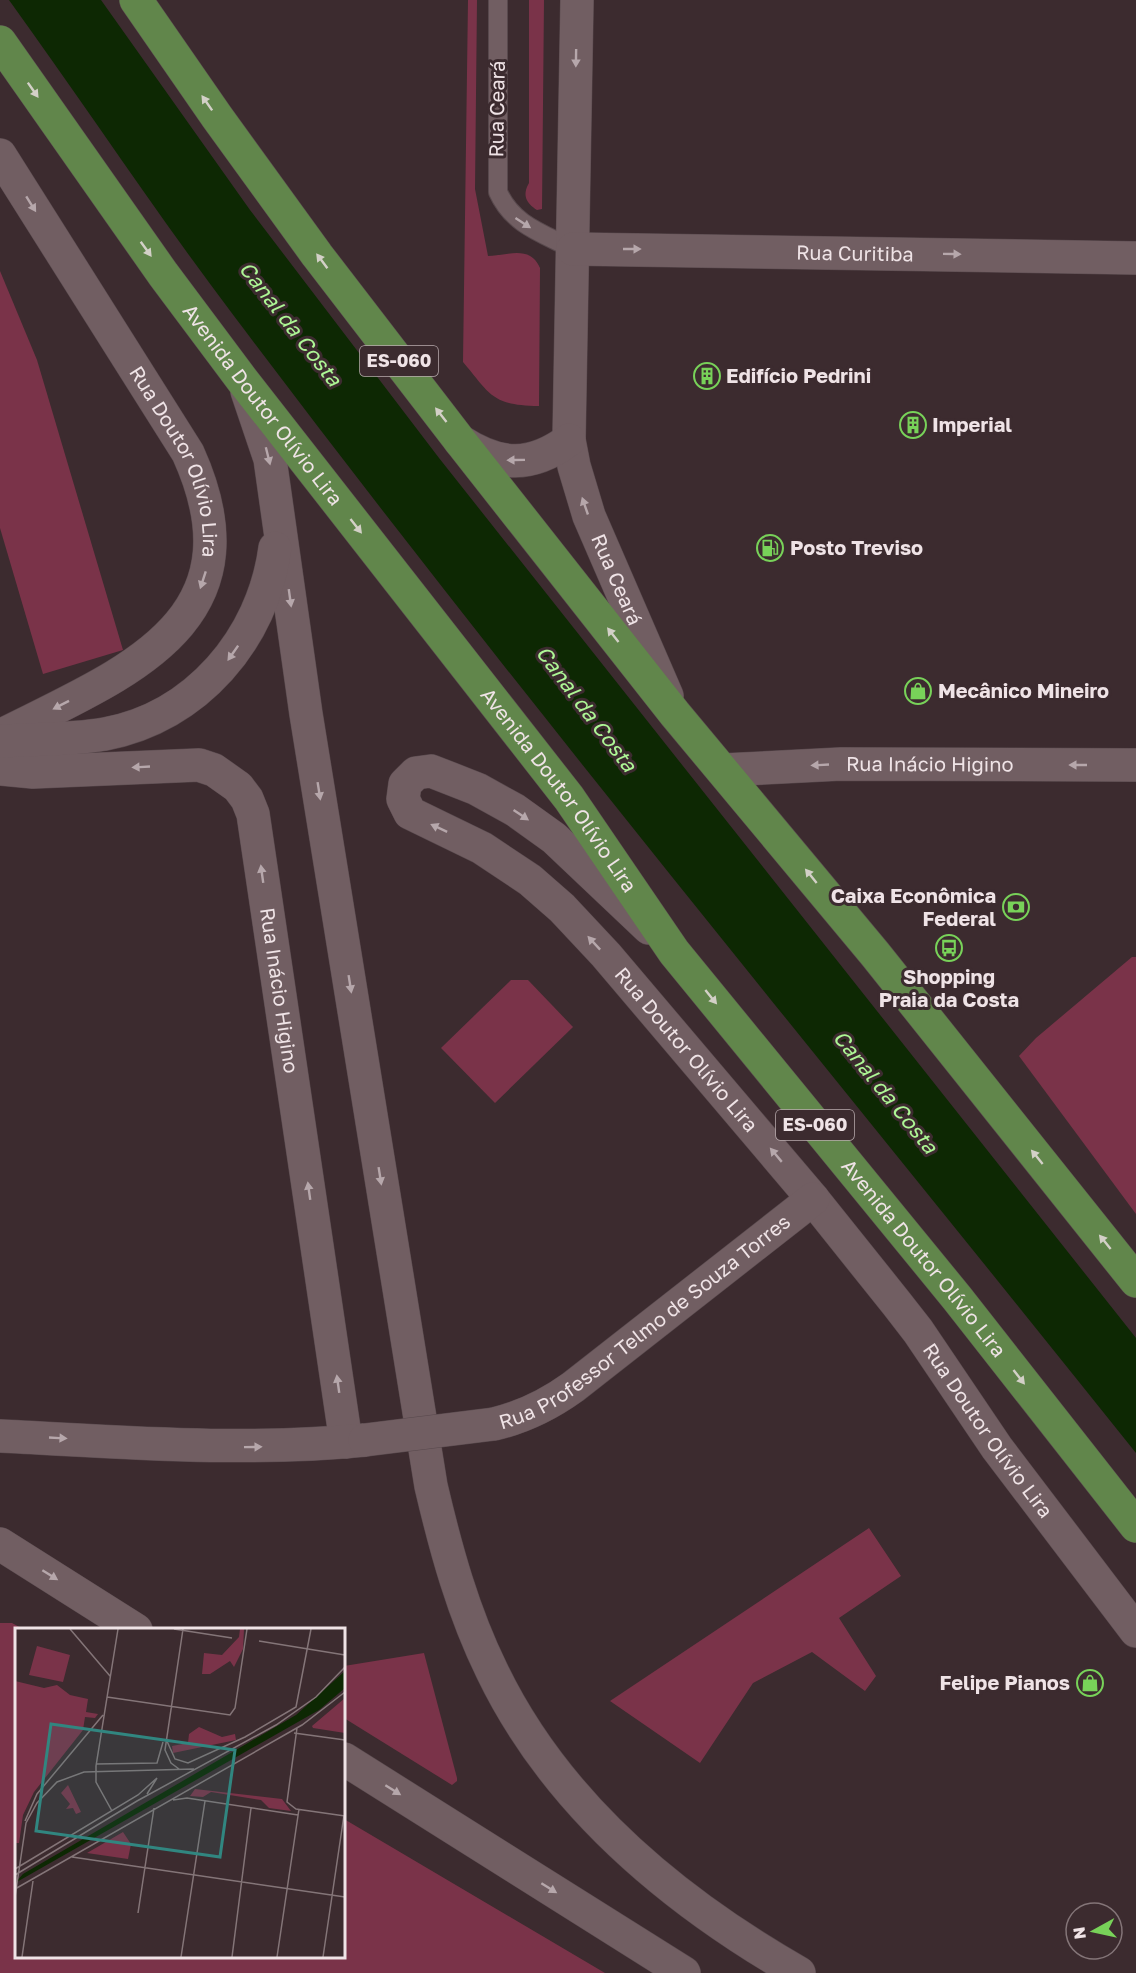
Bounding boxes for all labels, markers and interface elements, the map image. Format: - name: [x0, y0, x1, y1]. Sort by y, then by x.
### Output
- one-way arrow: [571, 49, 581, 68]
- street label: Rua Ceará: [483, 60, 509, 158]
- one-way arrow: [27, 81, 39, 97]
- one-way arrow: [201, 96, 213, 112]
- one-way arrow: [26, 196, 37, 212]
- one-way arrow: [515, 217, 531, 228]
- street label: Rua Curitiba: [796, 240, 914, 265]
- one-way arrow: [139, 242, 151, 257]
- one-way arrow: [622, 244, 641, 254]
- one-way arrow: [943, 250, 962, 259]
- one-way arrow: [316, 253, 328, 269]
- water label: Canal da Costa: [234, 256, 348, 392]
- street label: Avenida Doutor Olívio Lira: [178, 299, 349, 510]
- road number: ES-060: [360, 346, 438, 376]
- street label: Rua Doutor Olívio Lira: [125, 361, 223, 559]
- building icon: Edifício Pedrini: [692, 361, 722, 391]
- place label: Edifício Pedrini: [726, 363, 871, 387]
- one-way arrow: [435, 408, 447, 424]
- building icon: Imperial: [898, 410, 928, 440]
- place label: Imperial: [932, 412, 1012, 436]
- one-way arrow: [264, 447, 274, 465]
- one-way arrow: [507, 455, 526, 465]
- one-way arrow: [580, 497, 590, 515]
- one-way arrow: [350, 518, 362, 534]
- street label: Rua Ceará: [587, 530, 648, 628]
- fuel station icon: Posto Treviso: [755, 533, 785, 563]
- place label: Posto Treviso: [790, 535, 923, 559]
- one-way arrow: [198, 571, 207, 589]
- one-way arrow: [285, 589, 295, 608]
- one-way arrow: [607, 627, 620, 643]
- water label: Canal da Costa: [531, 640, 643, 778]
- one-way arrow: [227, 644, 239, 660]
- shop icon: Mecânico Mineiro: [903, 676, 933, 706]
- place label: Mecânico Mineiro: [938, 678, 1109, 702]
- street label: Avenida Doutor Olívio Lira: [476, 683, 643, 896]
- one-way arrow: [53, 700, 70, 709]
- street label: Rua Inácio Higino: [846, 751, 1014, 776]
- one-way arrow: [810, 760, 829, 769]
- one-way arrow: [1068, 760, 1087, 770]
- one-way arrow: [131, 762, 150, 771]
- one-way arrow: [314, 782, 323, 801]
- one-way arrow: [513, 809, 529, 821]
- one-way arrow: [430, 823, 447, 832]
- one-way arrow: [258, 864, 267, 883]
- one-way arrow: [805, 869, 818, 884]
- place label: Caixa Econômica Federal: [831, 883, 996, 930]
- bank icon: Caixa Econômica Federal: [1001, 892, 1031, 922]
- street label: Rua Inácio Higino: [256, 906, 304, 1075]
- bus stop icon: Shopping Praia da Costa: [934, 933, 964, 963]
- one-way arrow: [587, 935, 601, 950]
- street label: Rua Doutor Olívio Lira: [611, 962, 764, 1136]
- place label: Shopping Praia da Costa: [879, 964, 1019, 1011]
- one-way arrow: [345, 974, 354, 993]
- one-way arrow: [705, 989, 718, 1005]
- water label: Canal da Costa: [828, 1024, 944, 1159]
- road number: ES-060: [776, 1110, 854, 1140]
- one-way arrow: [769, 1147, 782, 1163]
- one-way arrow: [1032, 1150, 1044, 1165]
- street label: Avenida Doutor Olívio Lira: [837, 1154, 1012, 1361]
- one-way arrow: [376, 1167, 385, 1186]
- one-way arrow: [305, 1182, 314, 1201]
- street label: Rua Professor Telmo de Souza Torres: [496, 1209, 794, 1433]
- one-way arrow: [1098, 1234, 1111, 1250]
- street label: Rua Doutor Olívio Lira: [919, 1338, 1059, 1522]
- one-way arrow: [1012, 1370, 1024, 1385]
- one-way arrow: [333, 1375, 342, 1394]
- one-way arrow: [49, 1434, 68, 1443]
- one-way arrow: [244, 1442, 263, 1452]
- one-way arrow: [42, 1570, 58, 1581]
- inset map: [15, 1628, 345, 1958]
- shop icon: Felipe Pianos: [1075, 1668, 1105, 1698]
- place label: Felipe Pianos: [939, 1670, 1070, 1694]
- one-way arrow: [385, 1784, 401, 1795]
- one-way arrow: [541, 1882, 557, 1893]
- north arrow: [1064, 1901, 1124, 1961]
- text: N: [1068, 1926, 1090, 1941]

